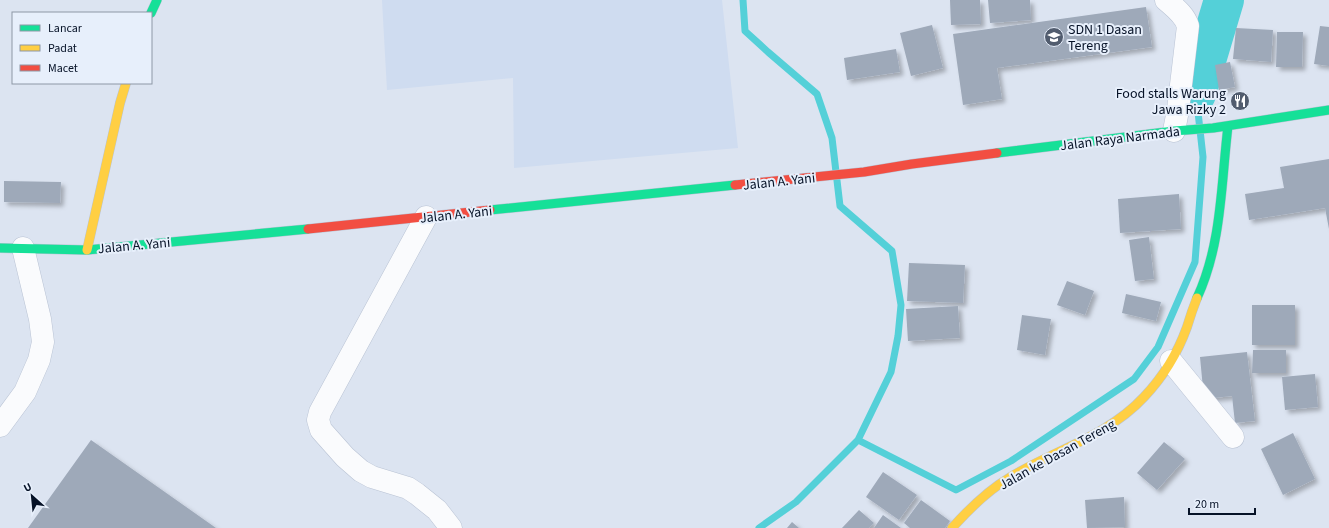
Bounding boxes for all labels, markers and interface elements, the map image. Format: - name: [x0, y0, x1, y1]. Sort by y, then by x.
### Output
- legend: [12, 12, 152, 84]
- text: Lancar: [48, 20, 83, 37]
- place label: SDN 1 Dasan Tereng: [1068, 20, 1142, 56]
- school or university icon: SDN 1 Dasan Tereng: [1043, 26, 1065, 48]
- text: Padat: [48, 40, 77, 57]
- text: Macet: [48, 60, 78, 77]
- place label: Food stalls Warung Jawa Rizky 2: [1116, 84, 1226, 120]
- restaurant icon: Food stalls Warung Jawa Rizky 2: [1229, 90, 1251, 112]
- street label: Jalan Raya Narmada: [1059, 122, 1181, 156]
- street label: Jalan A. Yani: [742, 168, 816, 196]
- street label: Jalan A. Yani: [419, 201, 493, 229]
- street label: Jalan A. Yani: [97, 233, 171, 259]
- street label: Jalan ke Dasan Tereng: [996, 415, 1119, 495]
- north arrow: [12, 476, 52, 516]
- text: U: [21, 479, 34, 496]
- scale bar: [1189, 490, 1255, 516]
- text: 20 m: [1195, 496, 1219, 513]

